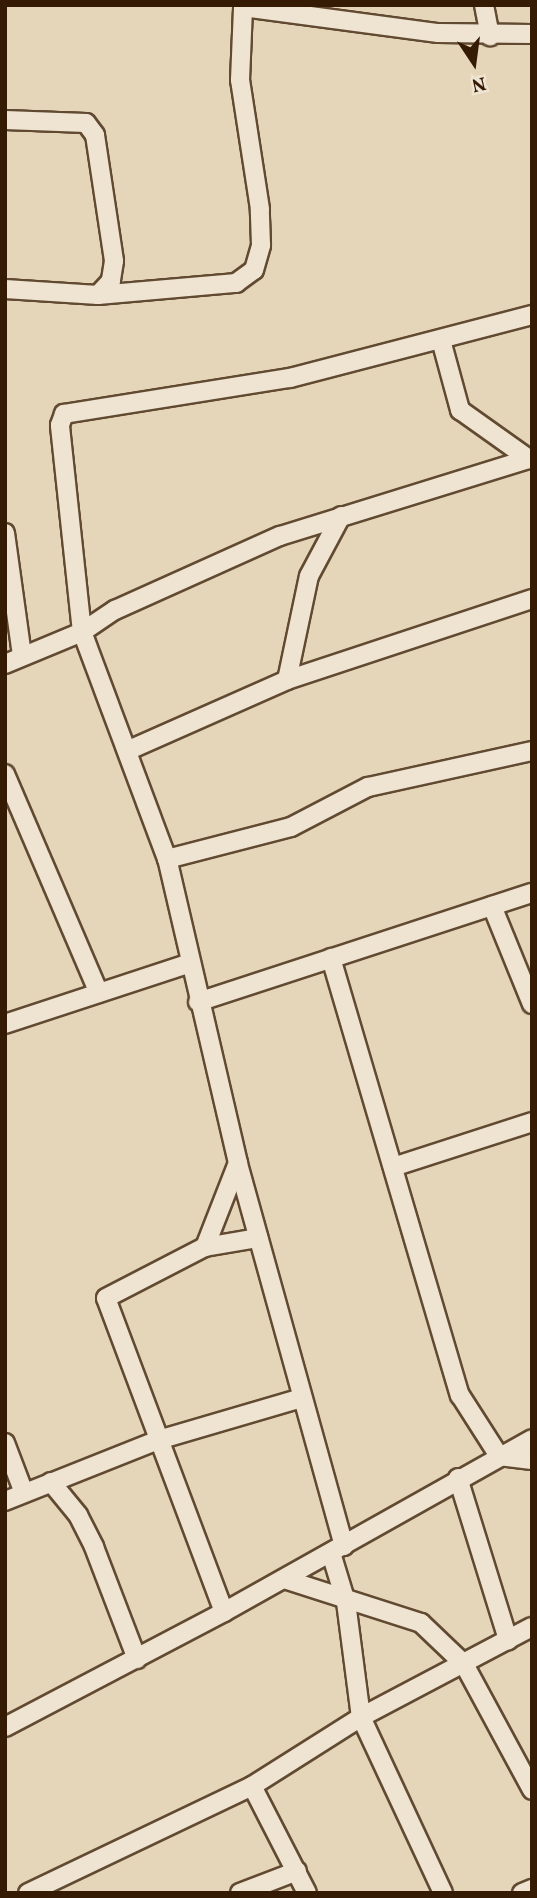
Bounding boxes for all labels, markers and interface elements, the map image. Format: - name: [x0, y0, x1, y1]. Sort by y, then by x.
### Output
- north arrow: [439, 28, 509, 98]
- text: N: [469, 69, 488, 98]

